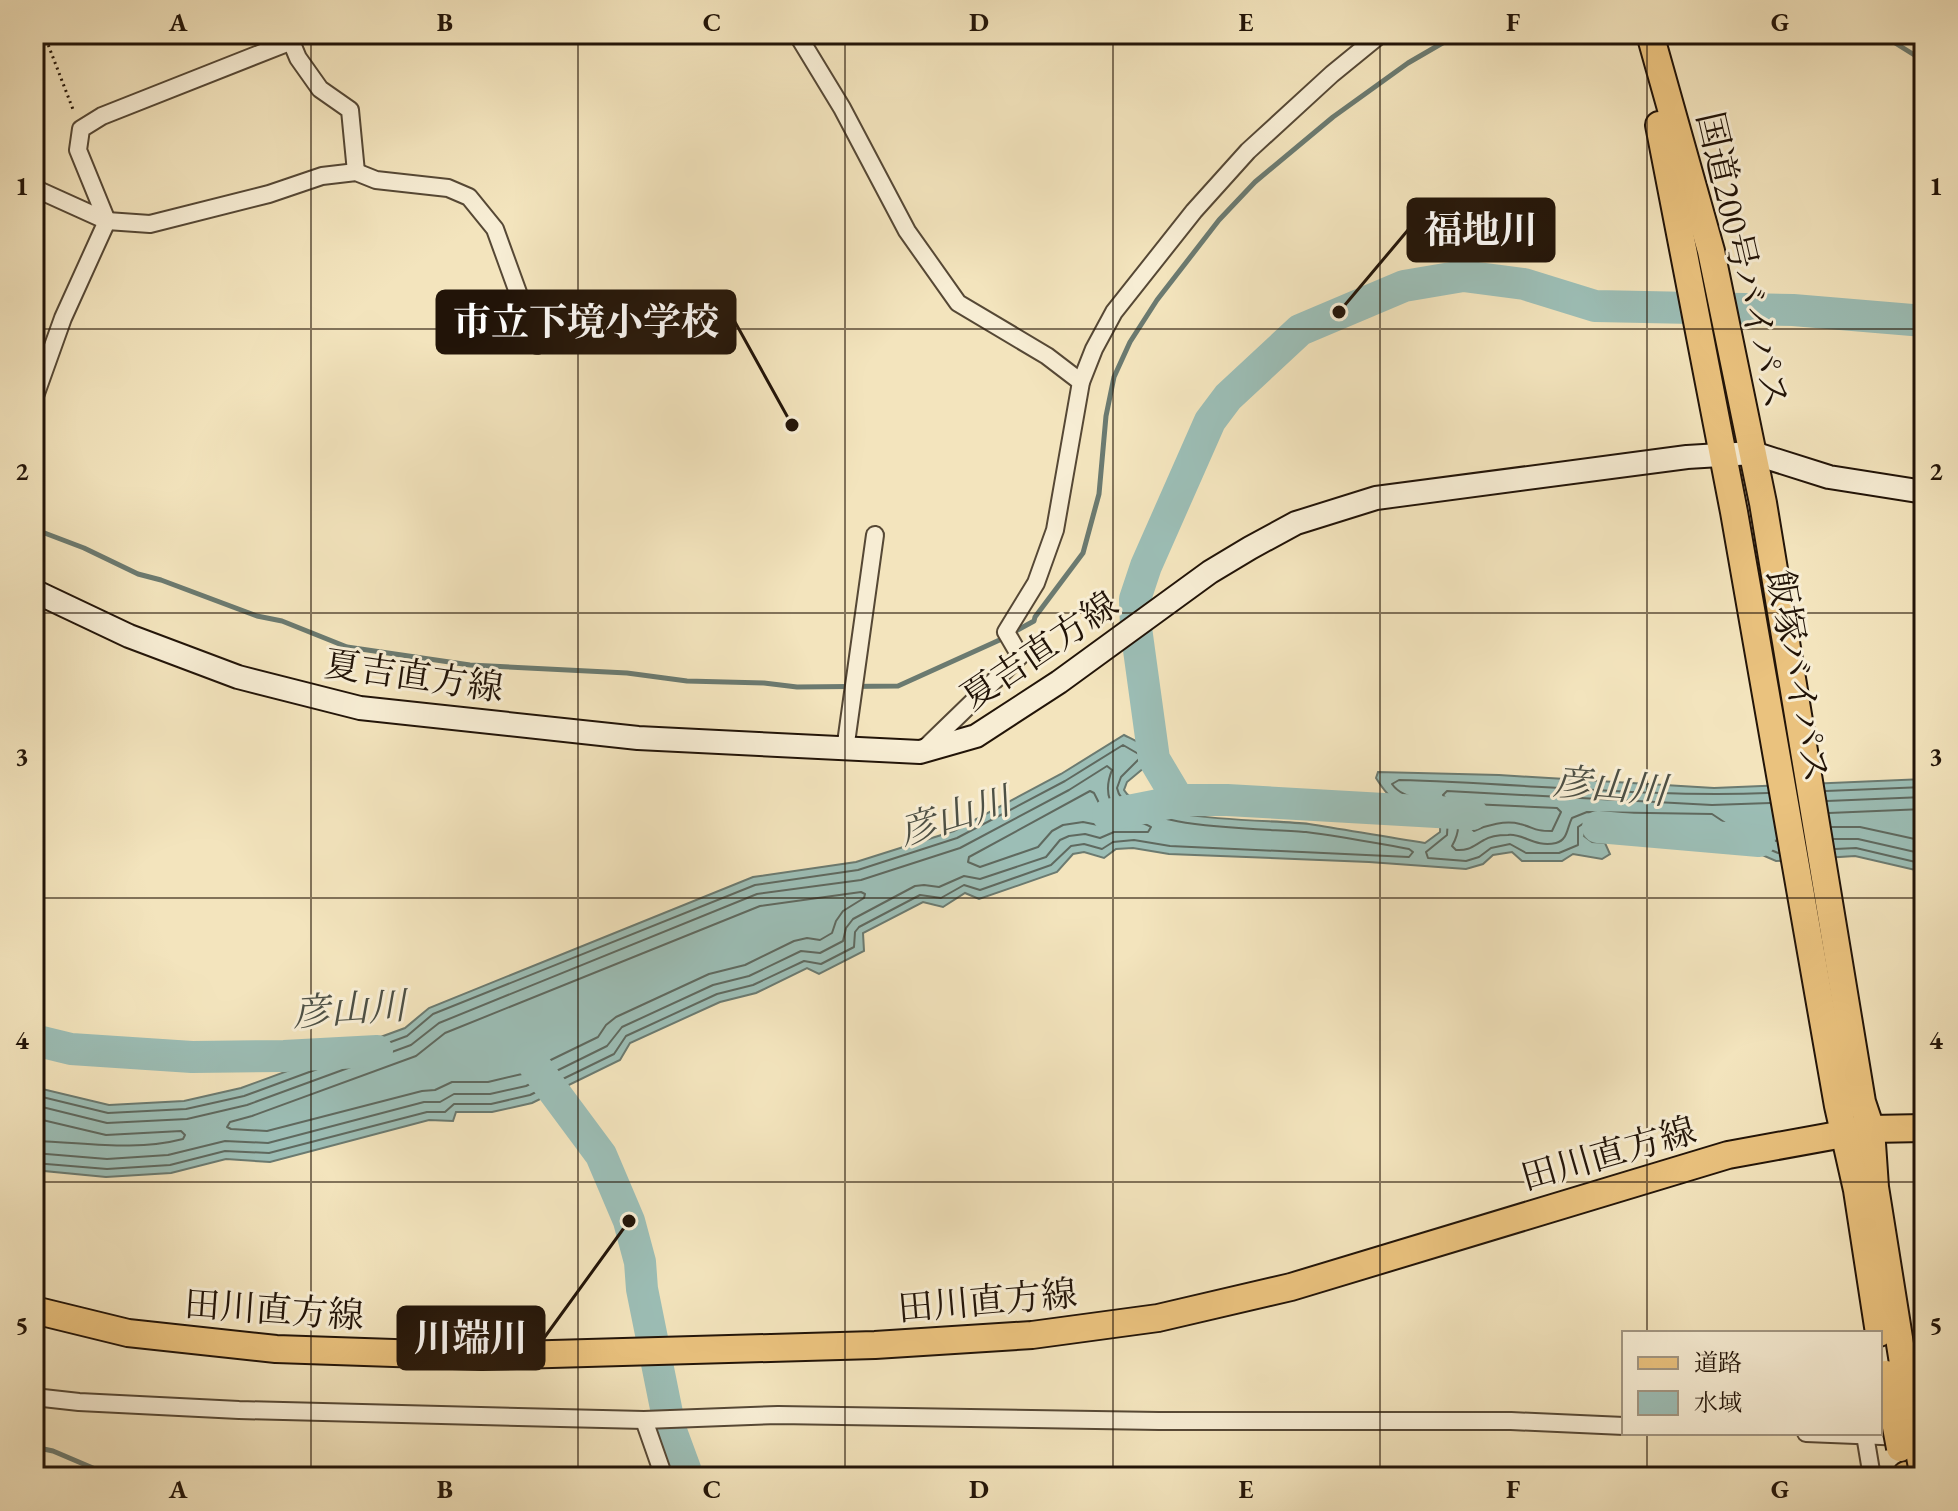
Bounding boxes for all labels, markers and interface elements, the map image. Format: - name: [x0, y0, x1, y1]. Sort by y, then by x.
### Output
- text: A: [168, 5, 188, 39]
- text: B: [437, 5, 453, 39]
- text: C: [703, 5, 721, 39]
- text: D: [969, 5, 989, 39]
- text: E: [1239, 5, 1254, 39]
- text: F: [1506, 5, 1520, 39]
- text: G: [1771, 5, 1790, 39]
- street label: 国道200号バイパス: [1687, 107, 1801, 413]
- text: 1: [15, 169, 29, 203]
- text: 1: [1929, 169, 1943, 203]
- callout: 福地川: [1408, 199, 1554, 261]
- text: 福地川: [1424, 205, 1538, 254]
- callout: 市立下境小学校: [437, 291, 735, 353]
- text: 市立下境小学校: [453, 297, 719, 346]
- text: 2: [15, 454, 29, 488]
- text: 2: [1929, 454, 1943, 488]
- street label: 飯塚バイパス: [1757, 566, 1840, 786]
- street label: 夏吉直方線: [952, 581, 1127, 720]
- street label: 夏吉直方線: [322, 640, 506, 711]
- text: 3: [15, 739, 29, 773]
- text: 3: [1929, 739, 1943, 773]
- water label: 彦山川: [1551, 756, 1673, 815]
- water label: 彦山川: [892, 774, 1019, 856]
- water label: 彦山川: [290, 980, 412, 1037]
- text: 4: [15, 1023, 29, 1057]
- text: 4: [1929, 1023, 1943, 1057]
- street label: 田川直方線: [1515, 1106, 1701, 1201]
- street label: 田川直方線: [895, 1269, 1079, 1332]
- street label: 田川直方線: [183, 1280, 365, 1339]
- callout: 川端川: [398, 1307, 544, 1369]
- text: 5: [15, 1308, 29, 1342]
- text: 5: [1929, 1308, 1943, 1342]
- text: 川端川: [414, 1313, 528, 1362]
- legend: [1622, 1331, 1882, 1435]
- text: 道路: [1694, 1347, 1742, 1378]
- text: 水域: [1694, 1387, 1742, 1418]
- text: A: [168, 1472, 188, 1506]
- text: B: [437, 1472, 453, 1506]
- text: C: [703, 1472, 721, 1506]
- text: D: [969, 1472, 989, 1506]
- text: E: [1239, 1472, 1254, 1506]
- text: F: [1506, 1472, 1520, 1506]
- text: G: [1771, 1472, 1790, 1506]

